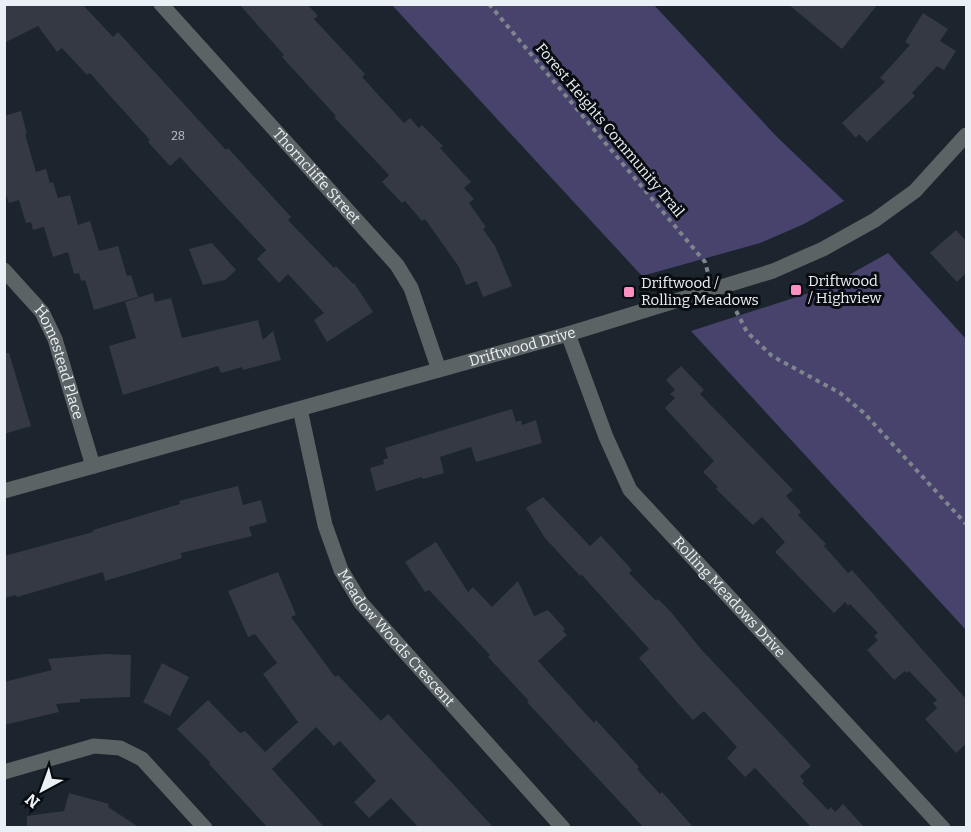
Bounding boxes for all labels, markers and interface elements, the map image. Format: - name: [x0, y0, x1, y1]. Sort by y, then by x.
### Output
- street label: Forest Heights Community Trail: [532, 39, 688, 221]
- street label: Thorncliffe Street: [269, 125, 365, 228]
- house number: 28: [171, 129, 185, 143]
- place label: Driftwood / Highview: [808, 272, 882, 307]
- place label: Driftwood / Rolling Meadows: [641, 274, 759, 309]
- marker: Driftwood / Highview: [789, 283, 803, 297]
- marker: Driftwood / Rolling Meadows: [622, 285, 636, 299]
- street label: Homestead Place: [31, 301, 88, 422]
- street label: Driftwood Drive: [467, 323, 578, 370]
- street label: Rolling Meadows Drive: [669, 533, 789, 661]
- street label: Meadow Woods Crescent: [334, 566, 459, 711]
- north arrow: [12, 760, 72, 820]
- text: N: [22, 790, 43, 812]

